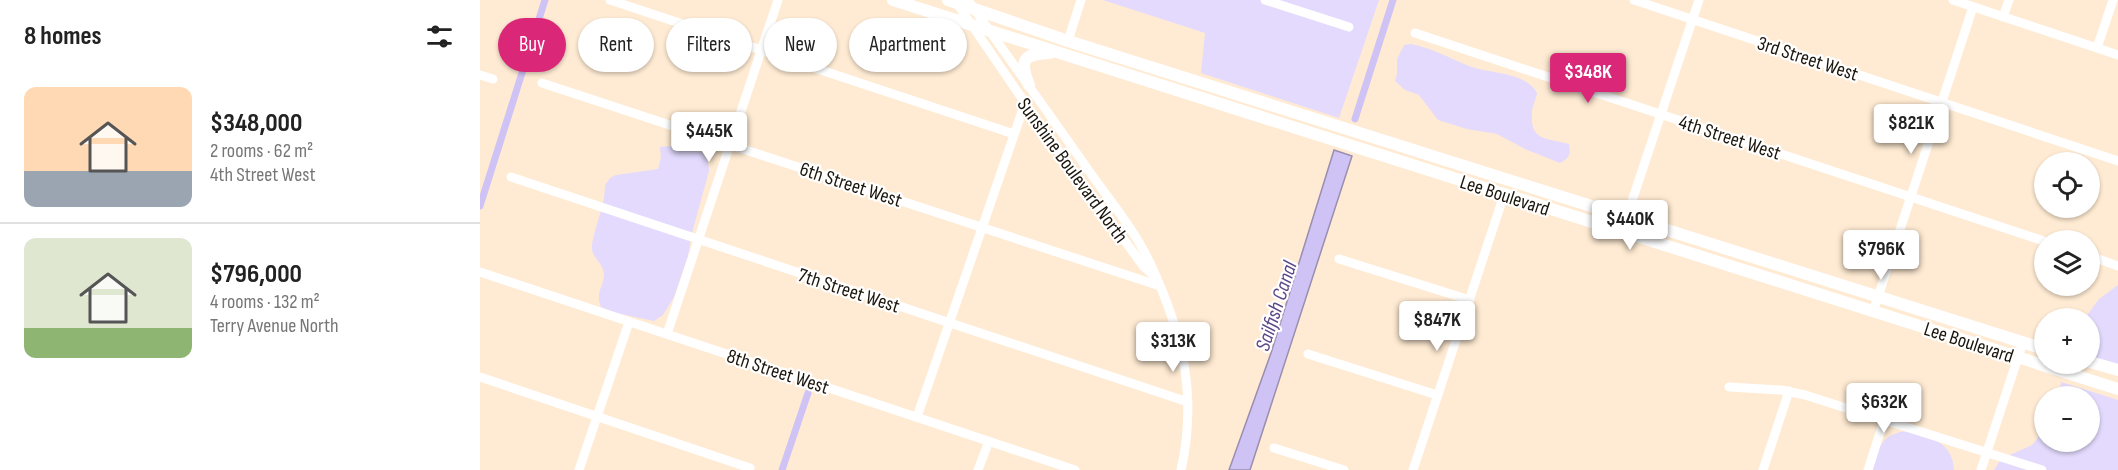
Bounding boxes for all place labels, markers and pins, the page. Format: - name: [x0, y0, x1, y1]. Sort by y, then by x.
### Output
- pin: $348K: [1546, 53, 1630, 104]
- pin: $821K: [1869, 104, 1953, 155]
- pin: $445K: [667, 112, 751, 163]
- pin: $440K: [1588, 200, 1672, 251]
- pin: $796K: [1839, 230, 1923, 281]
- pin: $847K: [1395, 301, 1479, 352]
- pin: $313K: [1131, 322, 1215, 373]
- pin: $632K: [1842, 383, 1926, 434]

